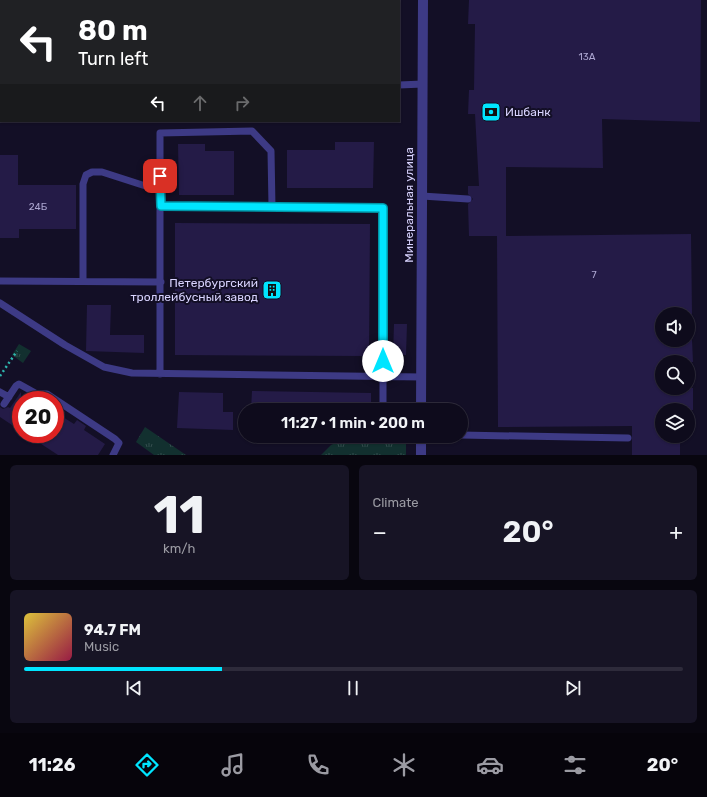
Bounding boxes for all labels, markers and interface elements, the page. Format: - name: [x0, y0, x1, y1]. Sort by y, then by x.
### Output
- text: 80 m: [78, 14, 148, 47]
- icon: left: [12, 16, 64, 68]
- text: Turn left: [78, 48, 148, 70]
- house number: 13А: [579, 51, 596, 63]
- icon: left: [147, 92, 169, 114]
- icon: ahead: [189, 92, 211, 114]
- icon: right: [231, 92, 253, 114]
- bank icon: Ишбанк: [480, 101, 502, 123]
- place label: Ишбанк: [505, 105, 551, 119]
- street label: Минеральная улица: [402, 147, 416, 263]
- pin: [143, 159, 177, 193]
- icon: arrive: [149, 165, 171, 187]
- house number: 24Б: [29, 201, 48, 213]
- house number: 7: [591, 269, 597, 281]
- place label: Петербургский троллейбусный завод: [130, 276, 258, 304]
- building icon: Петербургский троллейбусный завод: [261, 279, 283, 301]
- map controls: [655, 307, 695, 443]
- button: sound: [655, 307, 695, 347]
- position arrow: [362, 340, 404, 382]
- button: search: [655, 355, 695, 395]
- speed limit sign: 20: [12, 391, 64, 443]
- button: layers: [655, 403, 695, 443]
- text: 11:27 · 1 min · 200 m: [281, 414, 425, 432]
- text: 11: [153, 484, 205, 546]
- text: Climate: [373, 495, 419, 510]
- text: 20°: [502, 514, 554, 550]
- text: −: [373, 519, 387, 546]
- text: +: [669, 519, 683, 546]
- text: km/h: [163, 541, 195, 556]
- text: 94.7 FM: [84, 621, 141, 639]
- text: Music: [84, 639, 119, 654]
- icon: previous: [123, 677, 145, 699]
- icon: pause: [342, 677, 364, 699]
- icon: next: [562, 677, 584, 699]
- icon: directions: [133, 751, 161, 779]
- icon: music: [219, 751, 247, 779]
- icon: phone: [304, 751, 332, 779]
- icon: climate: [390, 751, 418, 779]
- icon: car: [476, 751, 504, 779]
- icon: filters: [561, 751, 589, 779]
- text: 11:26: [29, 754, 75, 776]
- text: 20°: [647, 754, 678, 776]

